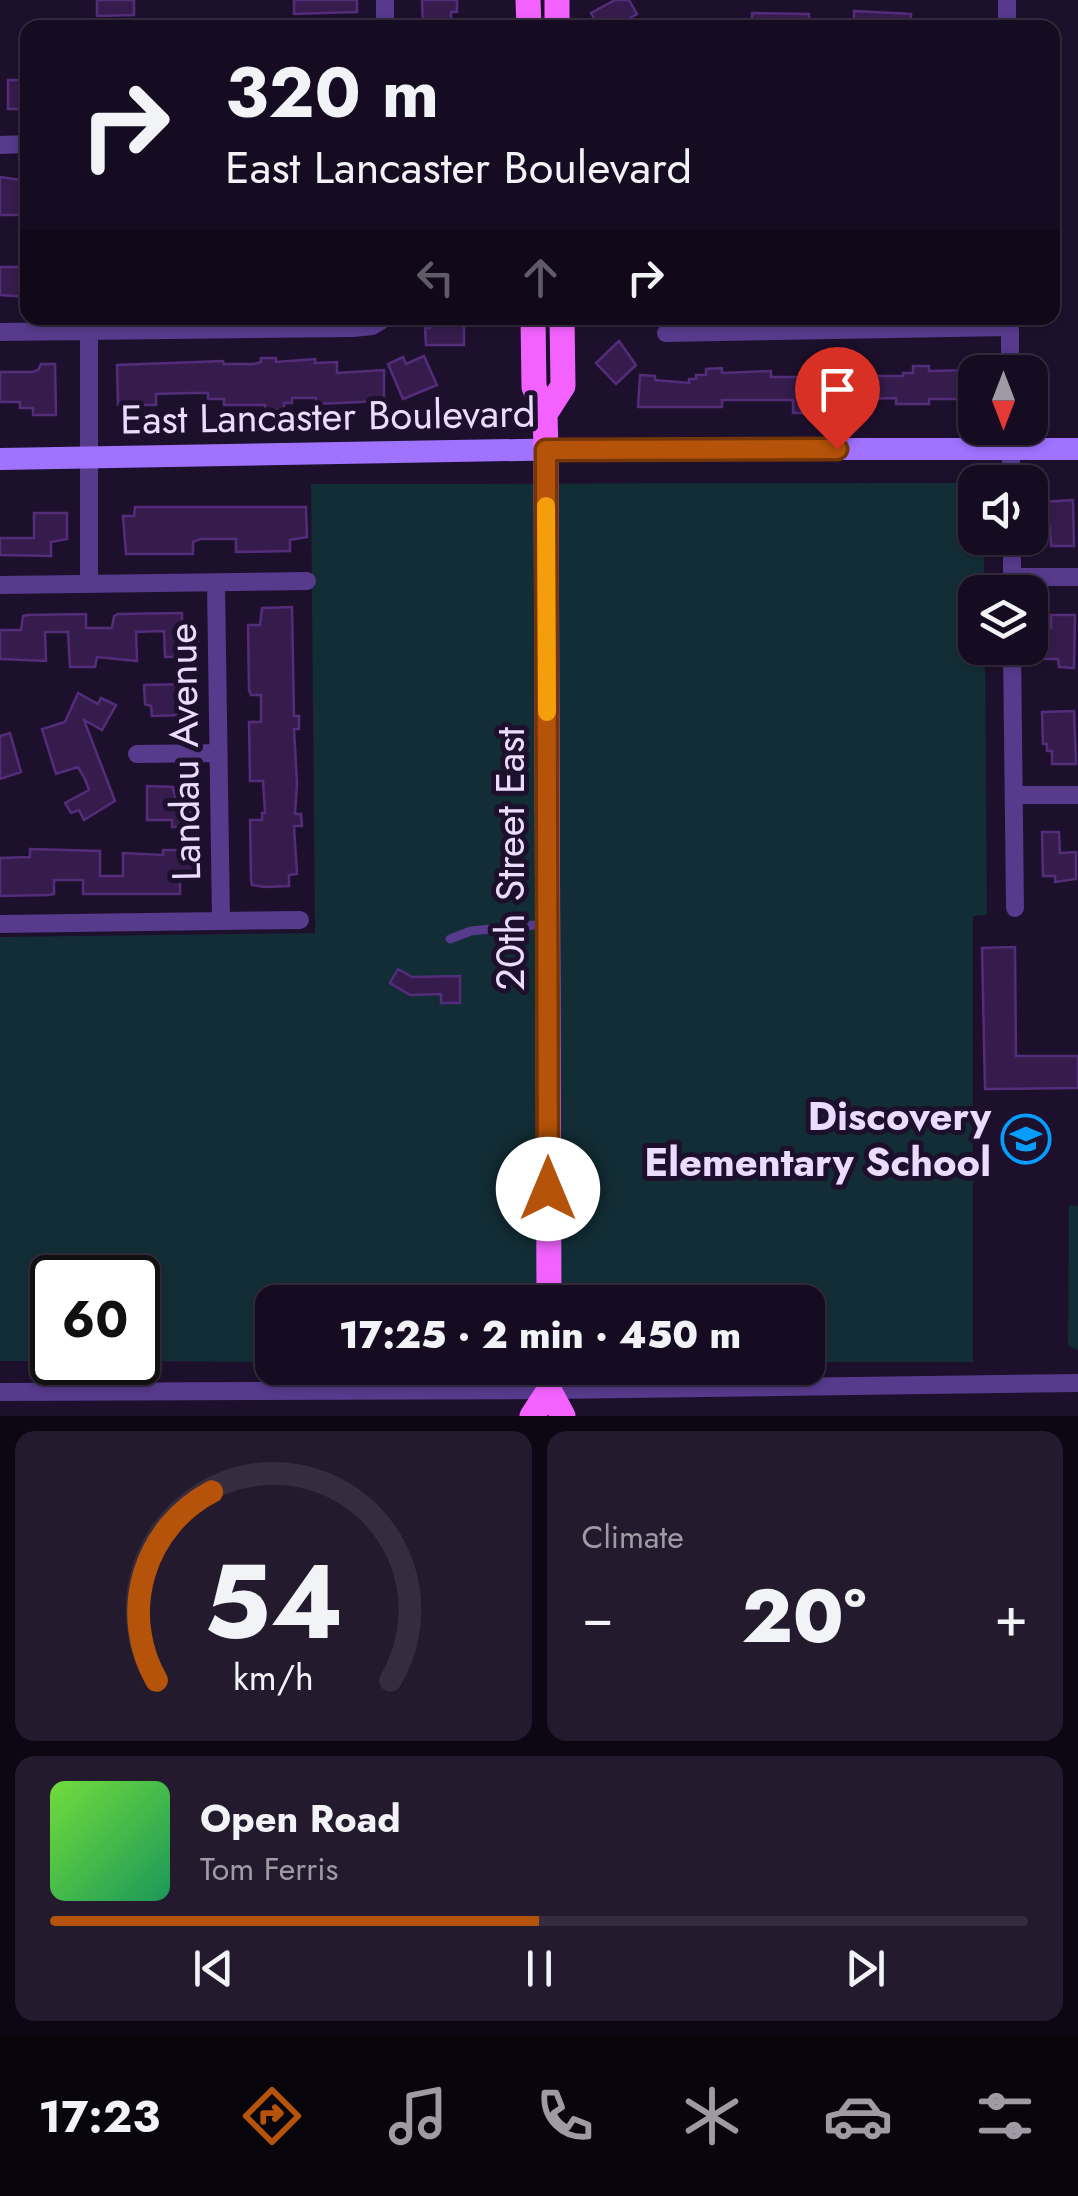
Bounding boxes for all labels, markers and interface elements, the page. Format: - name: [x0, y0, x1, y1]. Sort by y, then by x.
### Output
- text: 320 m: [225, 42, 439, 143]
- icon: right: [60, 60, 190, 190]
- text: East Lancaster Boulevard: [225, 135, 692, 200]
- icon: left: [408, 250, 463, 305]
- icon: ahead: [513, 250, 568, 305]
- icon: right: [618, 250, 673, 305]
- pin: [795, 347, 880, 450]
- north arrow: [958, 355, 1048, 445]
- map controls: [958, 355, 1048, 665]
- icon: arrive: [810, 362, 865, 417]
- street label: East Lancaster Boulevard: [120, 383, 536, 449]
- button: sound: [958, 465, 1048, 555]
- button: layers: [958, 575, 1048, 665]
- street label: Landau Avenue: [153, 623, 215, 881]
- street label: 20th Street East: [481, 727, 539, 991]
- place label: Discovery Elementary School: [644, 1087, 992, 1191]
- school or university icon: Discovery Elementary School: [1000, 1113, 1052, 1165]
- position arrow: [496, 1137, 600, 1241]
- speed limit sign: 60: [30, 1255, 160, 1385]
- text: 17:25 · 2 min · 450 m: [339, 1307, 741, 1362]
- text: Climate: [582, 1514, 684, 1560]
- text: 54: [203, 1527, 343, 1677]
- text: 20°: [742, 1562, 867, 1670]
- text: −: [582, 1577, 614, 1657]
- text: +: [994, 1577, 1028, 1657]
- text: km/h: [233, 1652, 314, 1703]
- text: Open Road: [200, 1791, 401, 1846]
- text: Tom Ferris: [200, 1846, 338, 1892]
- icon: previous: [186, 1941, 241, 1996]
- icon: pause: [512, 1941, 567, 1996]
- icon: next: [838, 1941, 893, 1996]
- icon: directions: [237, 2081, 307, 2151]
- icon: music: [383, 2081, 453, 2151]
- icon: phone: [530, 2081, 600, 2151]
- icon: climate: [677, 2081, 747, 2151]
- icon: car: [823, 2081, 893, 2151]
- icon: filters: [970, 2081, 1040, 2151]
- text: 17:23: [38, 2084, 160, 2149]

